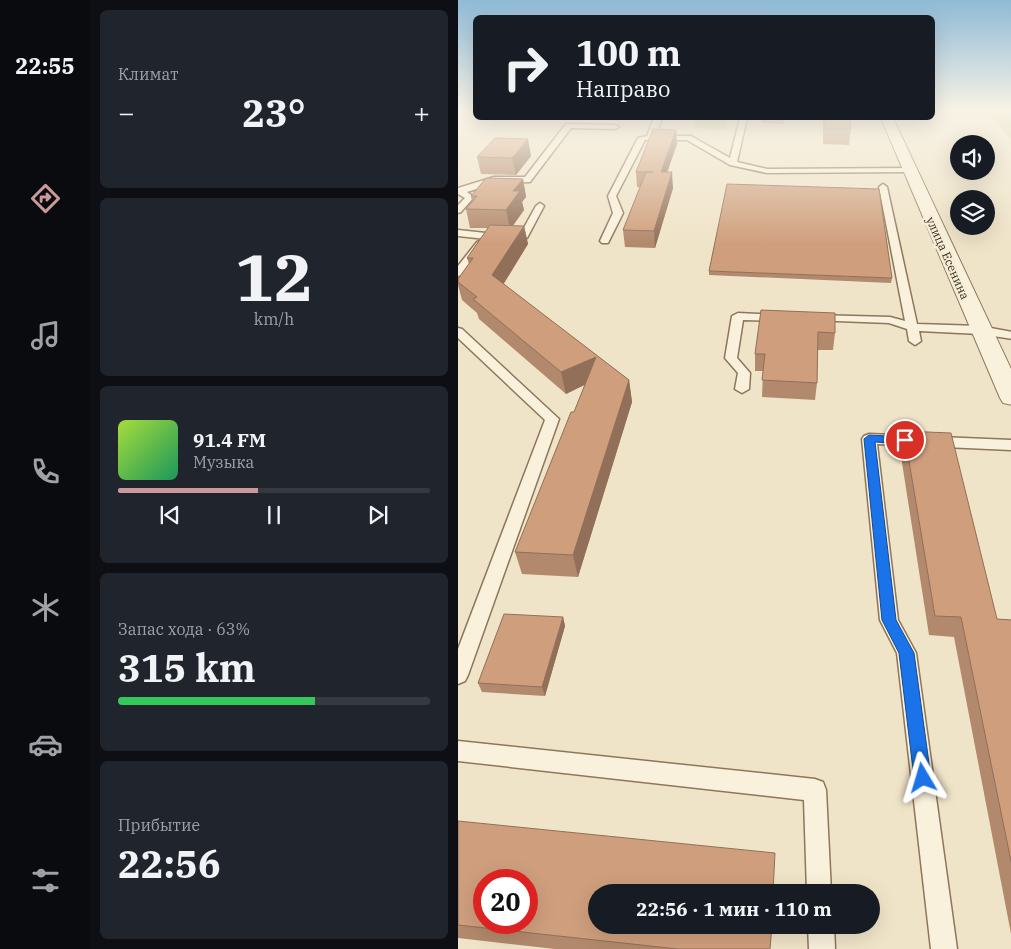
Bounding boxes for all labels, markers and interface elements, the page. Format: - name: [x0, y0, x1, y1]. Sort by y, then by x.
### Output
- text: 100 m: [576, 30, 681, 76]
- icon: right: [493, 35, 558, 100]
- text: 22:55: [15, 51, 75, 80]
- text: Климат: [118, 64, 178, 84]
- text: Направо: [576, 74, 670, 103]
- text: 23°: [242, 88, 306, 137]
- text: −: [118, 94, 135, 131]
- text: +: [413, 94, 430, 131]
- map controls: [950, 135, 995, 235]
- button: sound: [950, 135, 995, 180]
- icon: directions: [28, 181, 63, 216]
- button: layers: [950, 190, 995, 235]
- street label: улица Есенина: [923, 214, 973, 302]
- text: 12: [235, 234, 313, 319]
- text: km/h: [254, 309, 294, 329]
- icon: music: [28, 318, 63, 353]
- pin: [884, 419, 926, 461]
- icon: arrive: [891, 426, 919, 454]
- text: 91.4 FM: [193, 428, 266, 452]
- text: Музыка: [193, 452, 254, 472]
- icon: phone: [28, 454, 63, 489]
- icon: previous: [156, 501, 184, 529]
- icon: pause: [260, 501, 288, 529]
- icon: next: [364, 501, 392, 529]
- icon: climate: [28, 590, 63, 625]
- text: Запас хода · 63%: [118, 619, 250, 639]
- text: 315 km: [118, 643, 256, 692]
- icon: car: [28, 727, 63, 762]
- position arrow: [896, 751, 948, 803]
- text: Прибытие: [118, 815, 200, 835]
- text: 22:56: [118, 839, 221, 888]
- icon: filters: [28, 863, 63, 898]
- speed limit sign: 20: [473, 869, 538, 934]
- text: 22:56 · 1 мин · 110 m: [636, 897, 832, 921]

